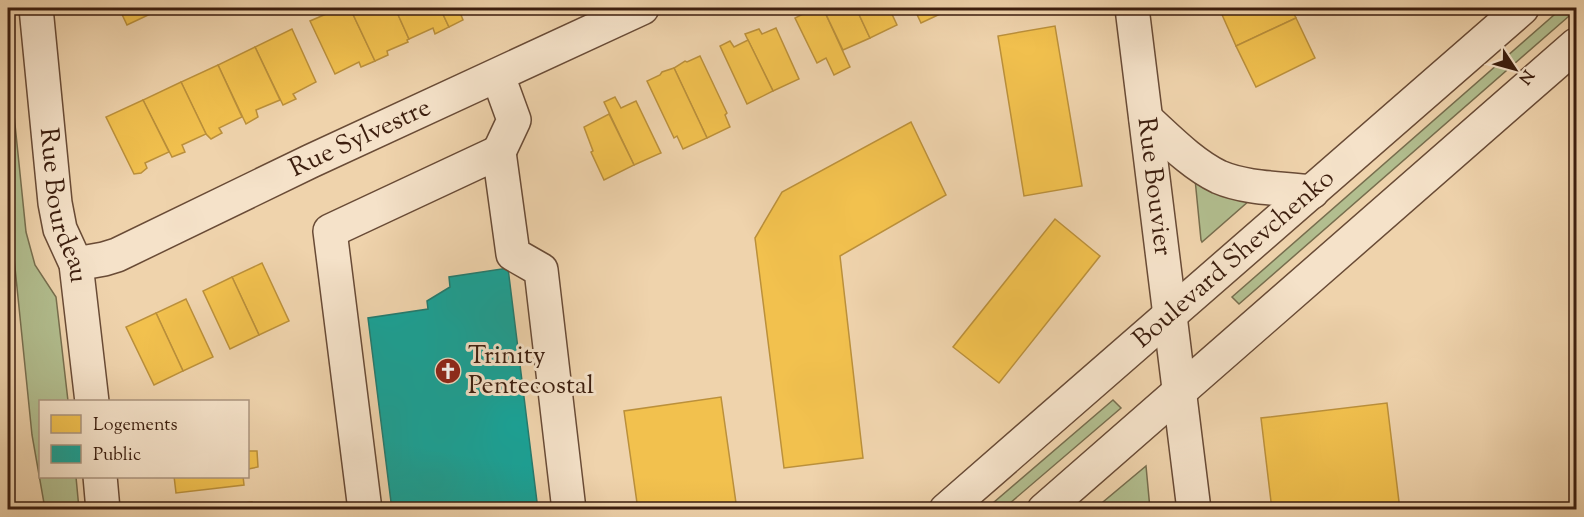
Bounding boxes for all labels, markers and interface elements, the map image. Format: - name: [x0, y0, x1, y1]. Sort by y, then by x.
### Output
- north arrow: [1485, 39, 1545, 99]
- text: N: [1512, 64, 1538, 88]
- street label: Rue Sylvestre: [284, 90, 437, 187]
- street label: Rue Bouvier: [1127, 115, 1181, 258]
- street label: Rue Bourdeau: [29, 126, 97, 285]
- street label: Boulevard Shevchenko: [1125, 161, 1343, 357]
- place label: Trinity Pentecostal: [468, 338, 594, 405]
- church icon: Trinity Pentecostal: [433, 356, 463, 386]
- legend: [39, 400, 249, 478]
- text: Logements: [93, 413, 178, 439]
- text: Public: [93, 443, 141, 469]

